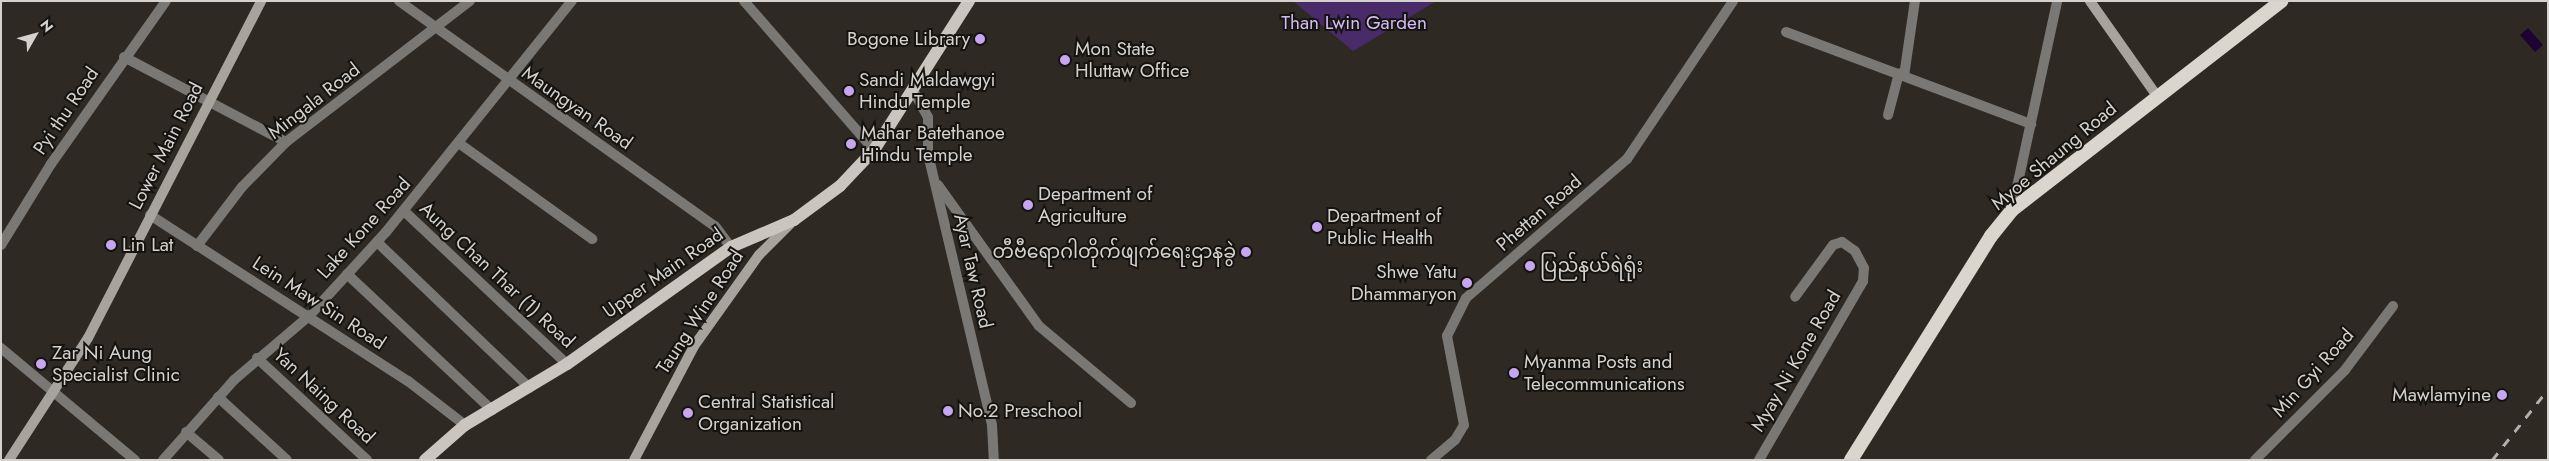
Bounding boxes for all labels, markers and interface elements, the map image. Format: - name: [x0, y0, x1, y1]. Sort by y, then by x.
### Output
- north arrow: [10, 10, 60, 60]
- park label: Than Lwin Garden: [1281, 12, 1427, 34]
- text: N: [36, 15, 58, 36]
- place label: Bogone Library: [847, 28, 970, 50]
- marker: Bogone Library: [974, 33, 986, 45]
- place label: Mon State Hluttaw Office: [1075, 38, 1189, 82]
- marker: Mon State Hluttaw Office: [1059, 54, 1071, 66]
- street label: Mingala Road: [263, 58, 365, 144]
- street label: Maungyan Road: [517, 62, 637, 154]
- street label: Pyi thu Road: [28, 63, 104, 159]
- place label: Sandi Maldawgyi Hindu Temple: [859, 69, 996, 113]
- street label: Lower Main Road: [124, 79, 208, 213]
- marker: Sandi Maldawgyi Hindu Temple: [843, 85, 855, 97]
- street label: Myoe Shaung Road: [1987, 97, 2121, 215]
- place label: Mahar Batethanoe Hindu Temple: [861, 122, 1005, 166]
- marker: Mahar Batethanoe Hindu Temple: [845, 138, 857, 150]
- street label: Phettan Road: [1492, 170, 1586, 256]
- street label: Lake Kone Road: [313, 173, 415, 283]
- place label: Department of Agriculture: [1038, 183, 1152, 227]
- street label: Aung Chan Thar (1) Road: [415, 197, 579, 353]
- marker: Department of Agriculture: [1022, 199, 1034, 211]
- place label: Department of Public Health: [1327, 205, 1441, 249]
- street label: Ayar Taw Road: [949, 211, 997, 331]
- marker: Department of Public Health: [1311, 221, 1323, 233]
- street label: Upper Main Road: [598, 223, 728, 323]
- place label: Lin Lat: [122, 234, 173, 256]
- marker: Lin Lat: [104, 238, 118, 252]
- place label: တီဗီရောဂါတိုက်ဖျက်ရေးဌာနခွဲ: [993, 241, 1236, 263]
- street label: Taung Wine Road: [652, 246, 748, 378]
- marker: တီဗီရောဂါတိုက်ဖျက်ရေးဌာနခွဲ: [1240, 246, 1252, 258]
- street label: Lein Maw Sin Road: [248, 251, 390, 355]
- place label: ပြည်နယ်ရဲရုံး: [1540, 255, 1643, 277]
- marker: ပြည်နယ်ရဲရုံး: [1524, 260, 1536, 272]
- place label: Shwe Yatu Dhammaryon: [1351, 261, 1457, 305]
- marker: Shwe Yatu Dhammaryon: [1461, 277, 1473, 289]
- street label: Myay Ni Kone Road: [1746, 286, 1846, 436]
- street label: Min Gyi Road: [2267, 324, 2359, 422]
- place label: Zar Ni Aung Specialist Clinic: [52, 342, 180, 386]
- street label: Yan Naing Road: [269, 343, 379, 449]
- place label: Myanma Posts and Telecommunications: [1524, 351, 1685, 395]
- marker: Zar Ni Aung Specialist Clinic: [34, 357, 48, 371]
- marker: Myanma Posts and Telecommunications: [1508, 367, 1520, 379]
- place label: Mawlamyine: [2392, 384, 2491, 406]
- marker: Mawlamyine: [2495, 388, 2509, 402]
- place label: Central Statistical Organization: [698, 391, 834, 435]
- place label: No.2 Preschool: [958, 400, 1082, 422]
- marker: No.2 Preschool: [942, 405, 954, 417]
- marker: Central Statistical Organization: [682, 407, 694, 419]

